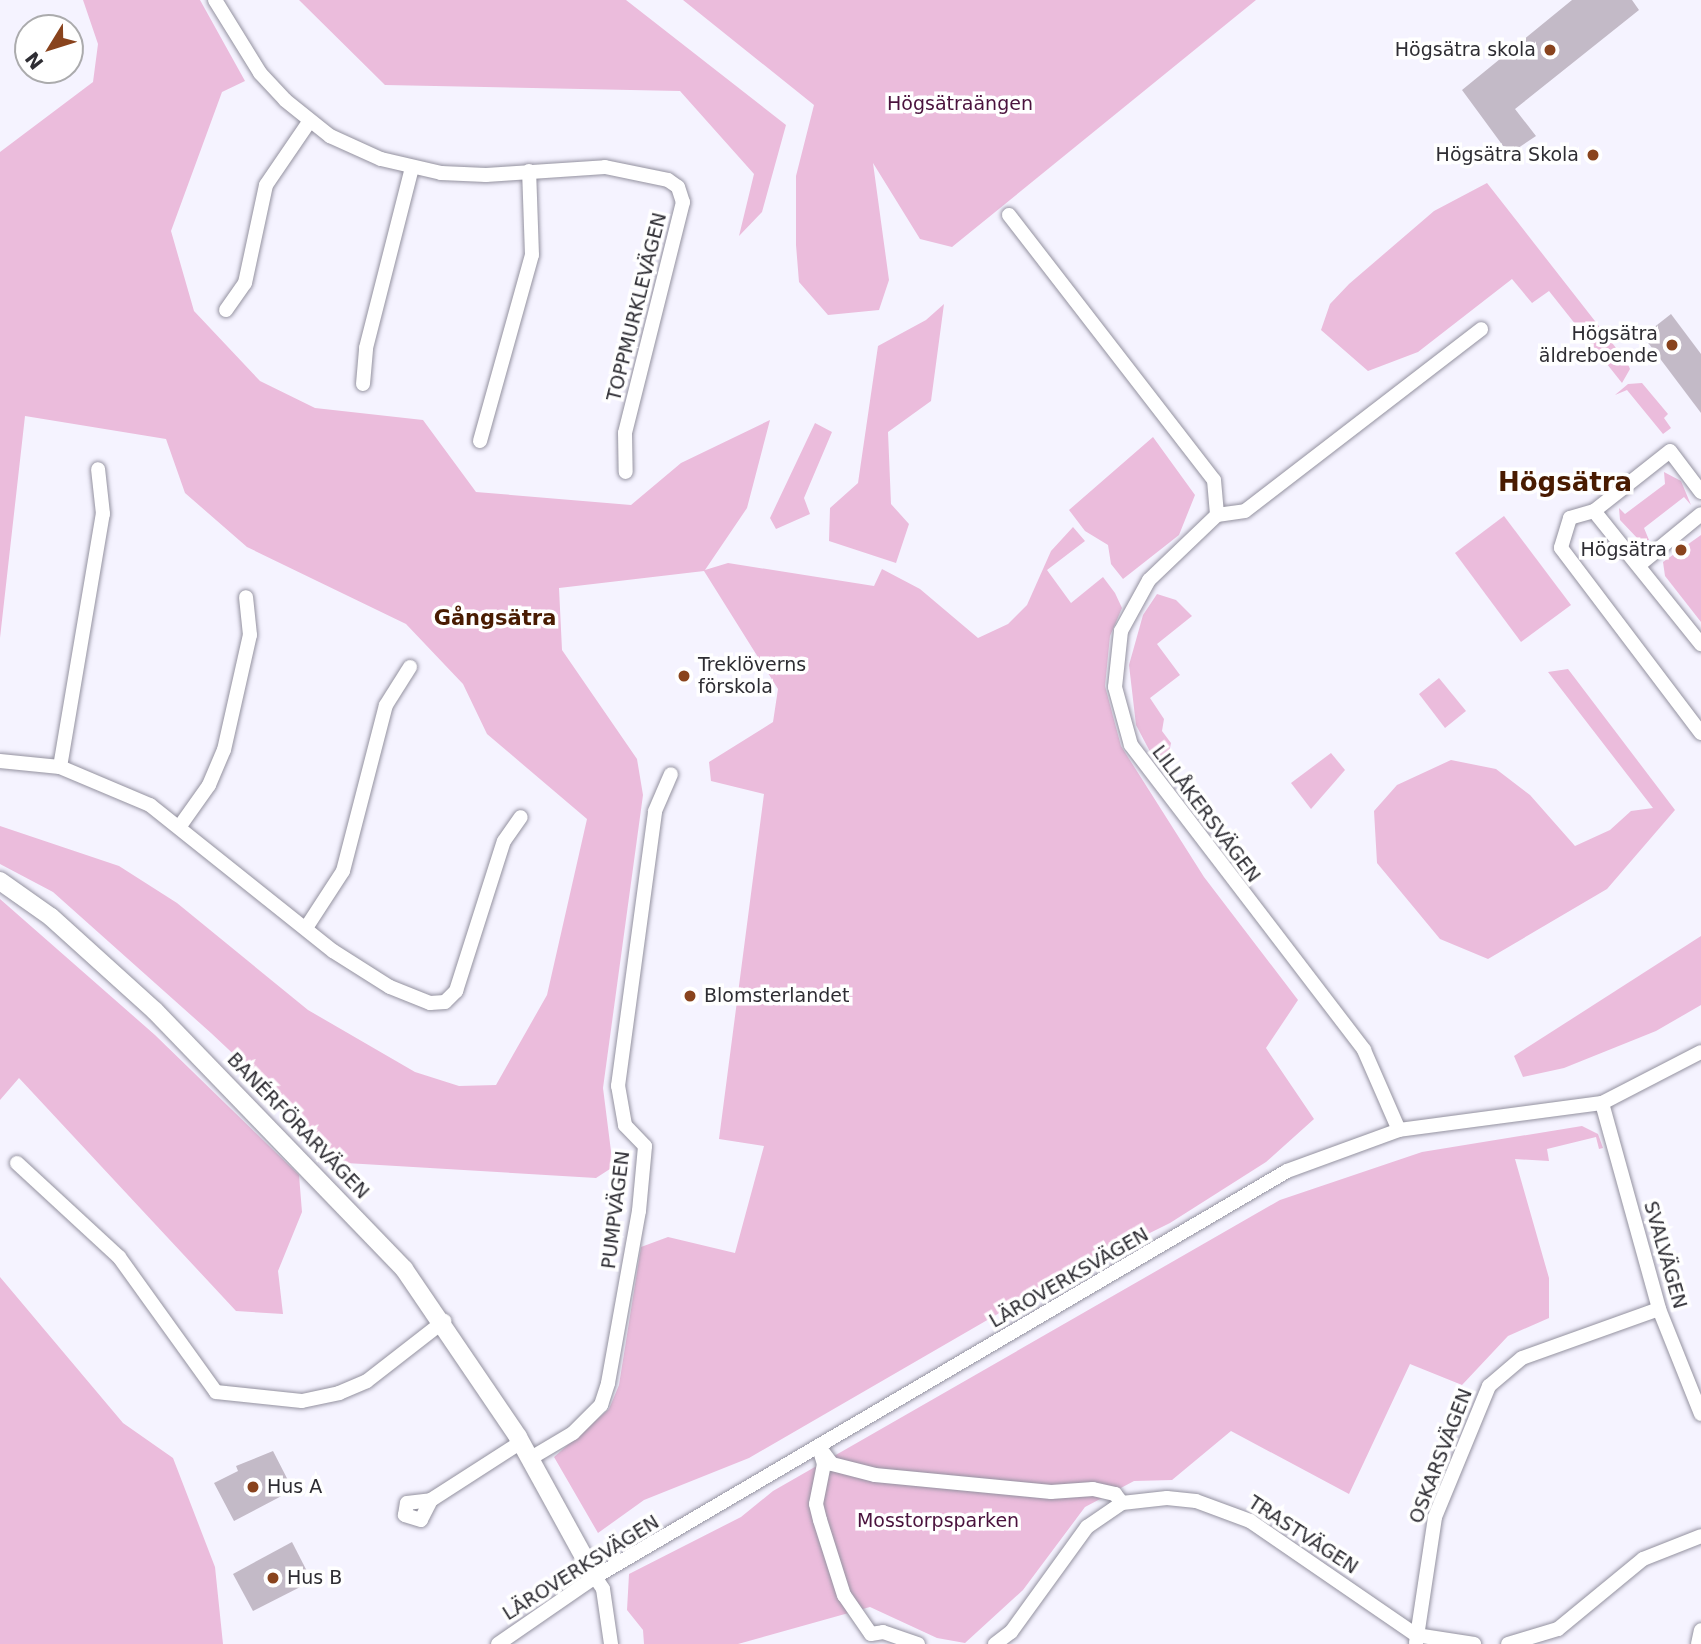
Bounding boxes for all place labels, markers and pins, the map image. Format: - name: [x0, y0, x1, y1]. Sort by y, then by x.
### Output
- place label: Högsätra skola: [1395, 39, 1536, 61]
- marker: Högsätra skola: [1542, 42, 1558, 58]
- place label: Högsätra Skola: [1436, 144, 1579, 166]
- marker: Högsätra Skola: [1585, 147, 1601, 163]
- place label: Högsätra äldreboende: [1539, 323, 1658, 367]
- marker: Högsätra äldreboende: [1664, 337, 1680, 353]
- place label: Högsätra: [1581, 539, 1667, 561]
- marker: Högsätra: [1673, 542, 1689, 558]
- place label: Treklöverns förskola: [698, 654, 806, 698]
- marker: Treklöverns förskola: [676, 668, 692, 684]
- place label: Blomsterlandet: [704, 985, 849, 1007]
- marker: Blomsterlandet: [682, 988, 698, 1004]
- place label: Hus A: [267, 1476, 322, 1498]
- marker: Hus A: [245, 1479, 261, 1495]
- place label: Hus B: [287, 1567, 342, 1589]
- marker: Hus B: [265, 1570, 281, 1586]

